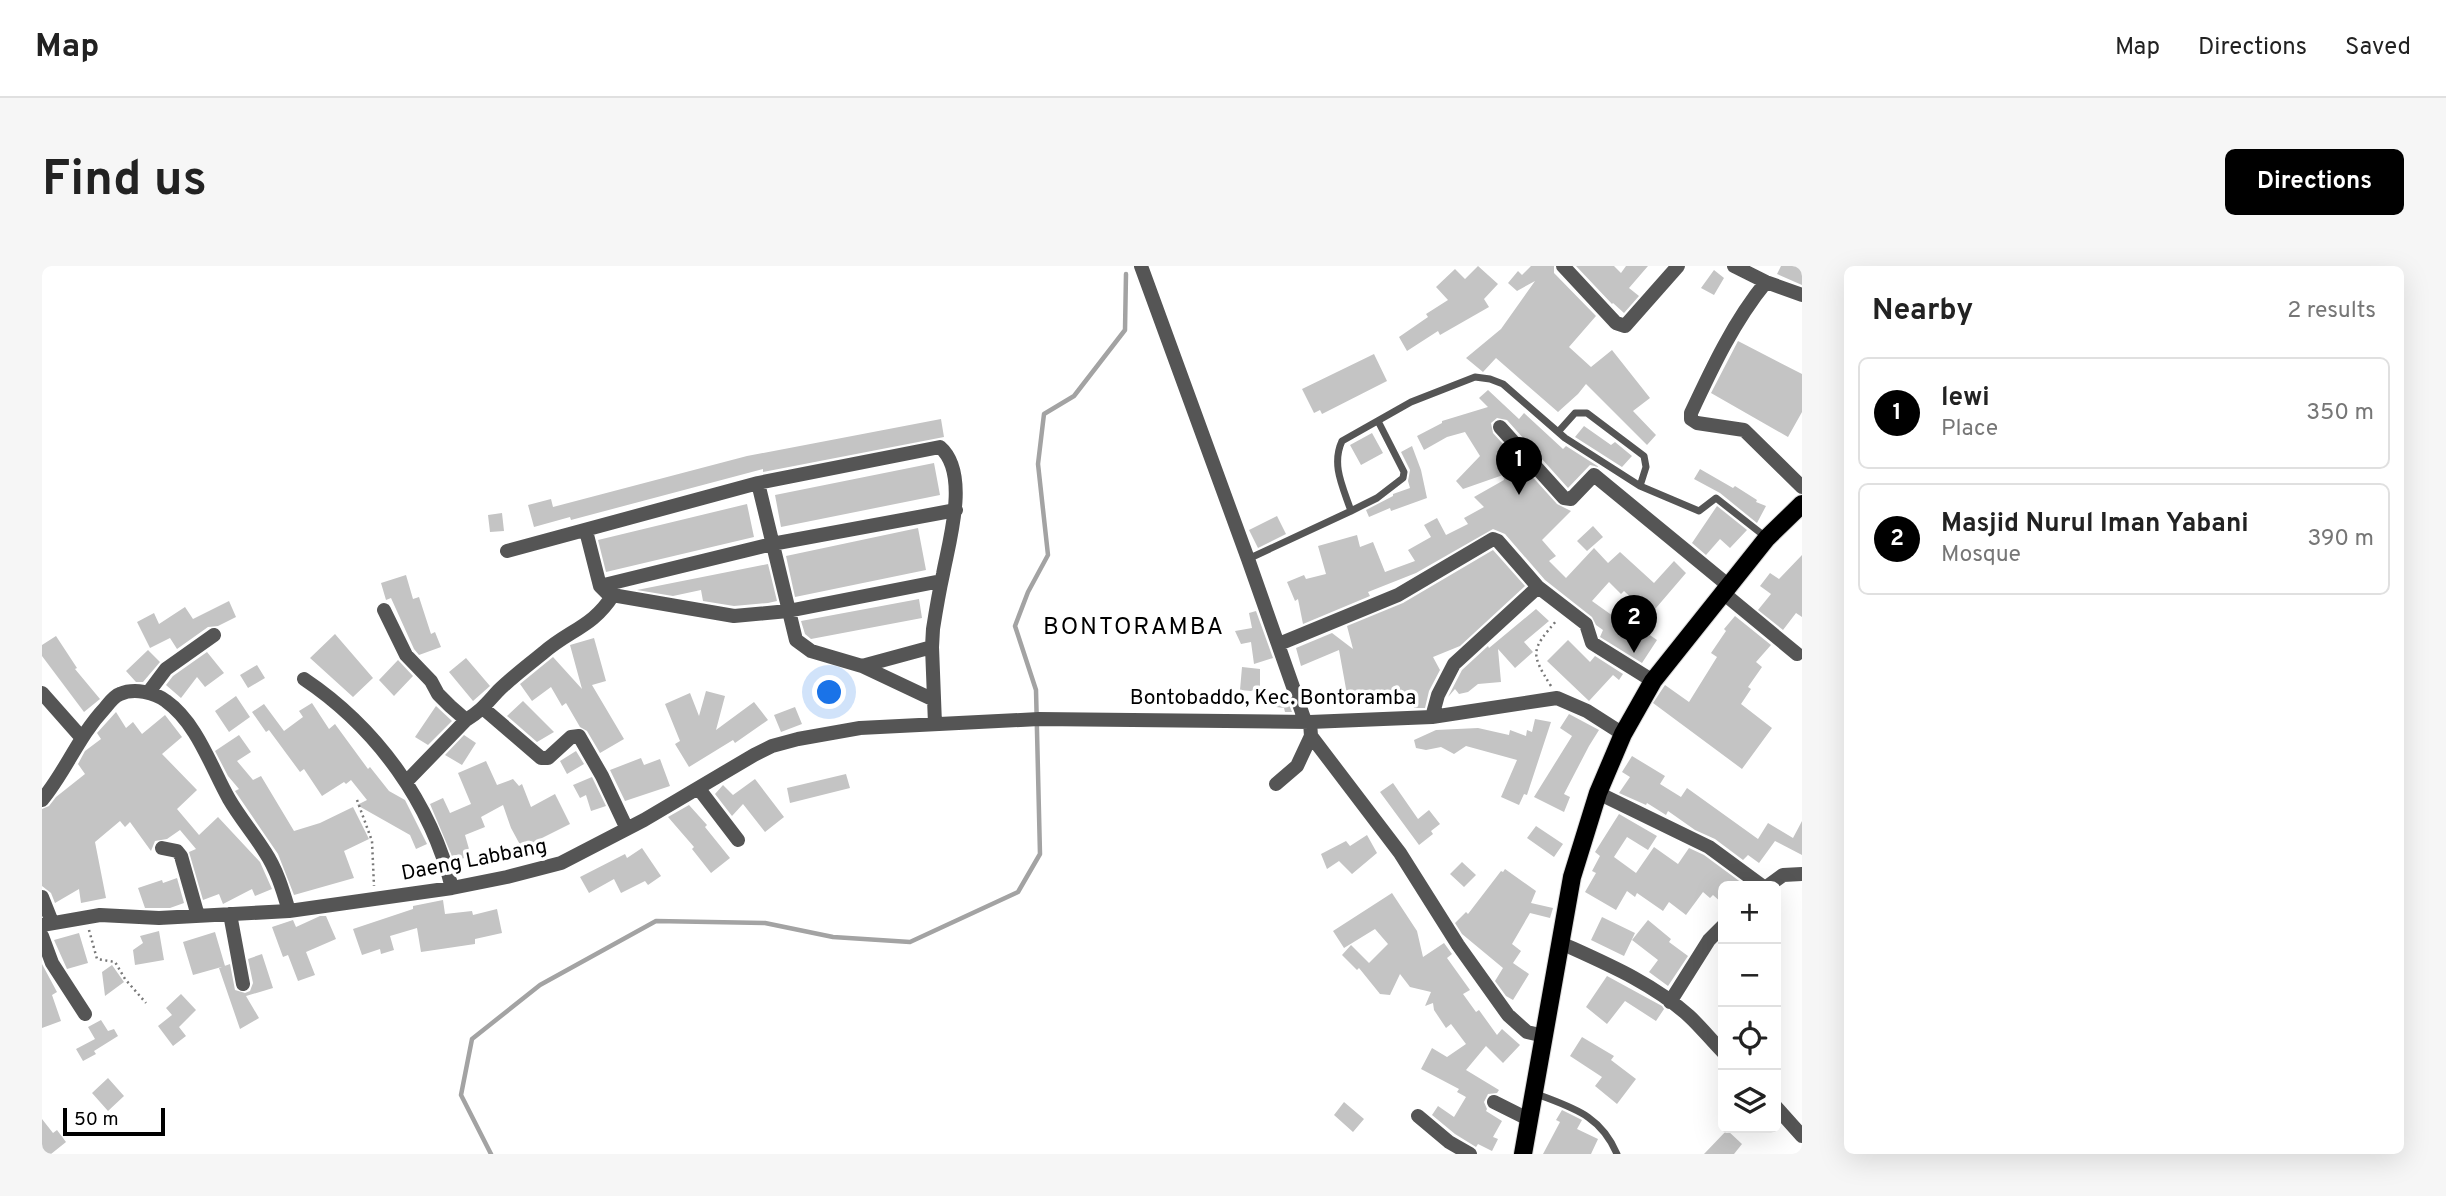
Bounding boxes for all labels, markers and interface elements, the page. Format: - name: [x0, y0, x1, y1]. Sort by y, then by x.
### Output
- text: Map: [35, 27, 99, 69]
- text: Map: [2115, 33, 2160, 63]
- text: Directions: [2198, 33, 2307, 63]
- text: Saved: [2345, 33, 2411, 63]
- button: Directions: [2225, 149, 2404, 215]
- text: Find us: [42, 151, 207, 213]
- text: Nearby: [1872, 293, 1973, 330]
- text: 2 results: [2287, 297, 2376, 326]
- text: lewi: [1941, 382, 1990, 415]
- text: 1: [1892, 399, 1902, 428]
- text: 350 m: [2306, 399, 2374, 428]
- text: Place: [1941, 415, 1998, 444]
- pin: 1: [1496, 437, 1542, 495]
- text: Masjid Nurul Iman Yabani: [1941, 508, 2249, 541]
- text: 2: [1890, 525, 1904, 554]
- text: 390 m: [2307, 525, 2374, 554]
- text: Mosque: [1941, 541, 2021, 570]
- pin: 2: [1611, 595, 1657, 653]
- district label: BONTORAMBA: [1043, 613, 1225, 643]
- your location: [812, 675, 846, 709]
- street label: Bontobaddo, Kec. Bontoramba: [1130, 685, 1416, 712]
- street label: Daeng Labbang: [399, 833, 549, 888]
- map controls: [1718, 881, 1781, 1133]
- button: +: [1718, 881, 1781, 944]
- button: −: [1718, 944, 1781, 1007]
- button: locate: [1718, 1007, 1781, 1070]
- button: layers: [1718, 1070, 1781, 1133]
- scale bar: [63, 1105, 164, 1137]
- text: 50 m: [74, 1108, 119, 1132]

